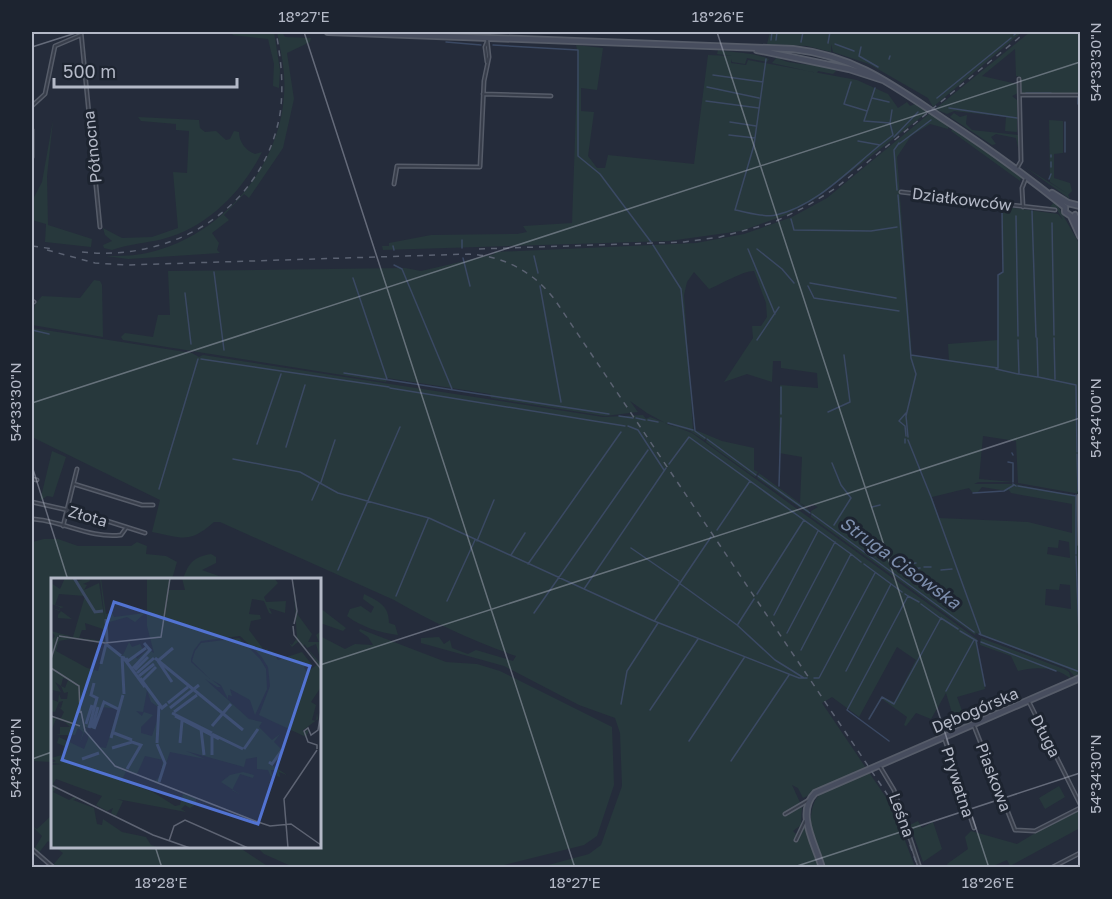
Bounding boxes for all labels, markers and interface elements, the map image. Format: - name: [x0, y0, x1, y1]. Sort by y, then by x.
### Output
- text: 18°27'E: [278, 7, 330, 25]
- text: 18°26'E: [692, 7, 744, 25]
- text: 54°33'30"N: [1086, 22, 1104, 102]
- scale bar: [54, 51, 237, 89]
- text: 500 m: [63, 60, 116, 82]
- street label: Północna: [78, 110, 106, 184]
- street label: Działkowców: [911, 183, 1013, 215]
- text: 54°33'30"N: [6, 362, 24, 442]
- text: 54°34'00"N: [1086, 378, 1104, 458]
- street label: Złota: [66, 501, 110, 531]
- water label: Struga Cisowska: [836, 511, 966, 614]
- inset map: [51, 578, 321, 848]
- street label: Dębogórska: [929, 683, 1021, 737]
- street label: Długa: [1027, 711, 1065, 761]
- text: 54°34'00"N: [6, 718, 24, 798]
- text: 54°34'30"N: [1086, 734, 1104, 814]
- street label: Piaskowa: [972, 740, 1016, 814]
- street label: Prywatna: [937, 744, 979, 820]
- street label: Leśna: [885, 790, 919, 840]
- text: 18°28'E: [135, 873, 187, 891]
- text: 18°27'E: [549, 873, 601, 891]
- text: 18°26'E: [962, 873, 1014, 891]

